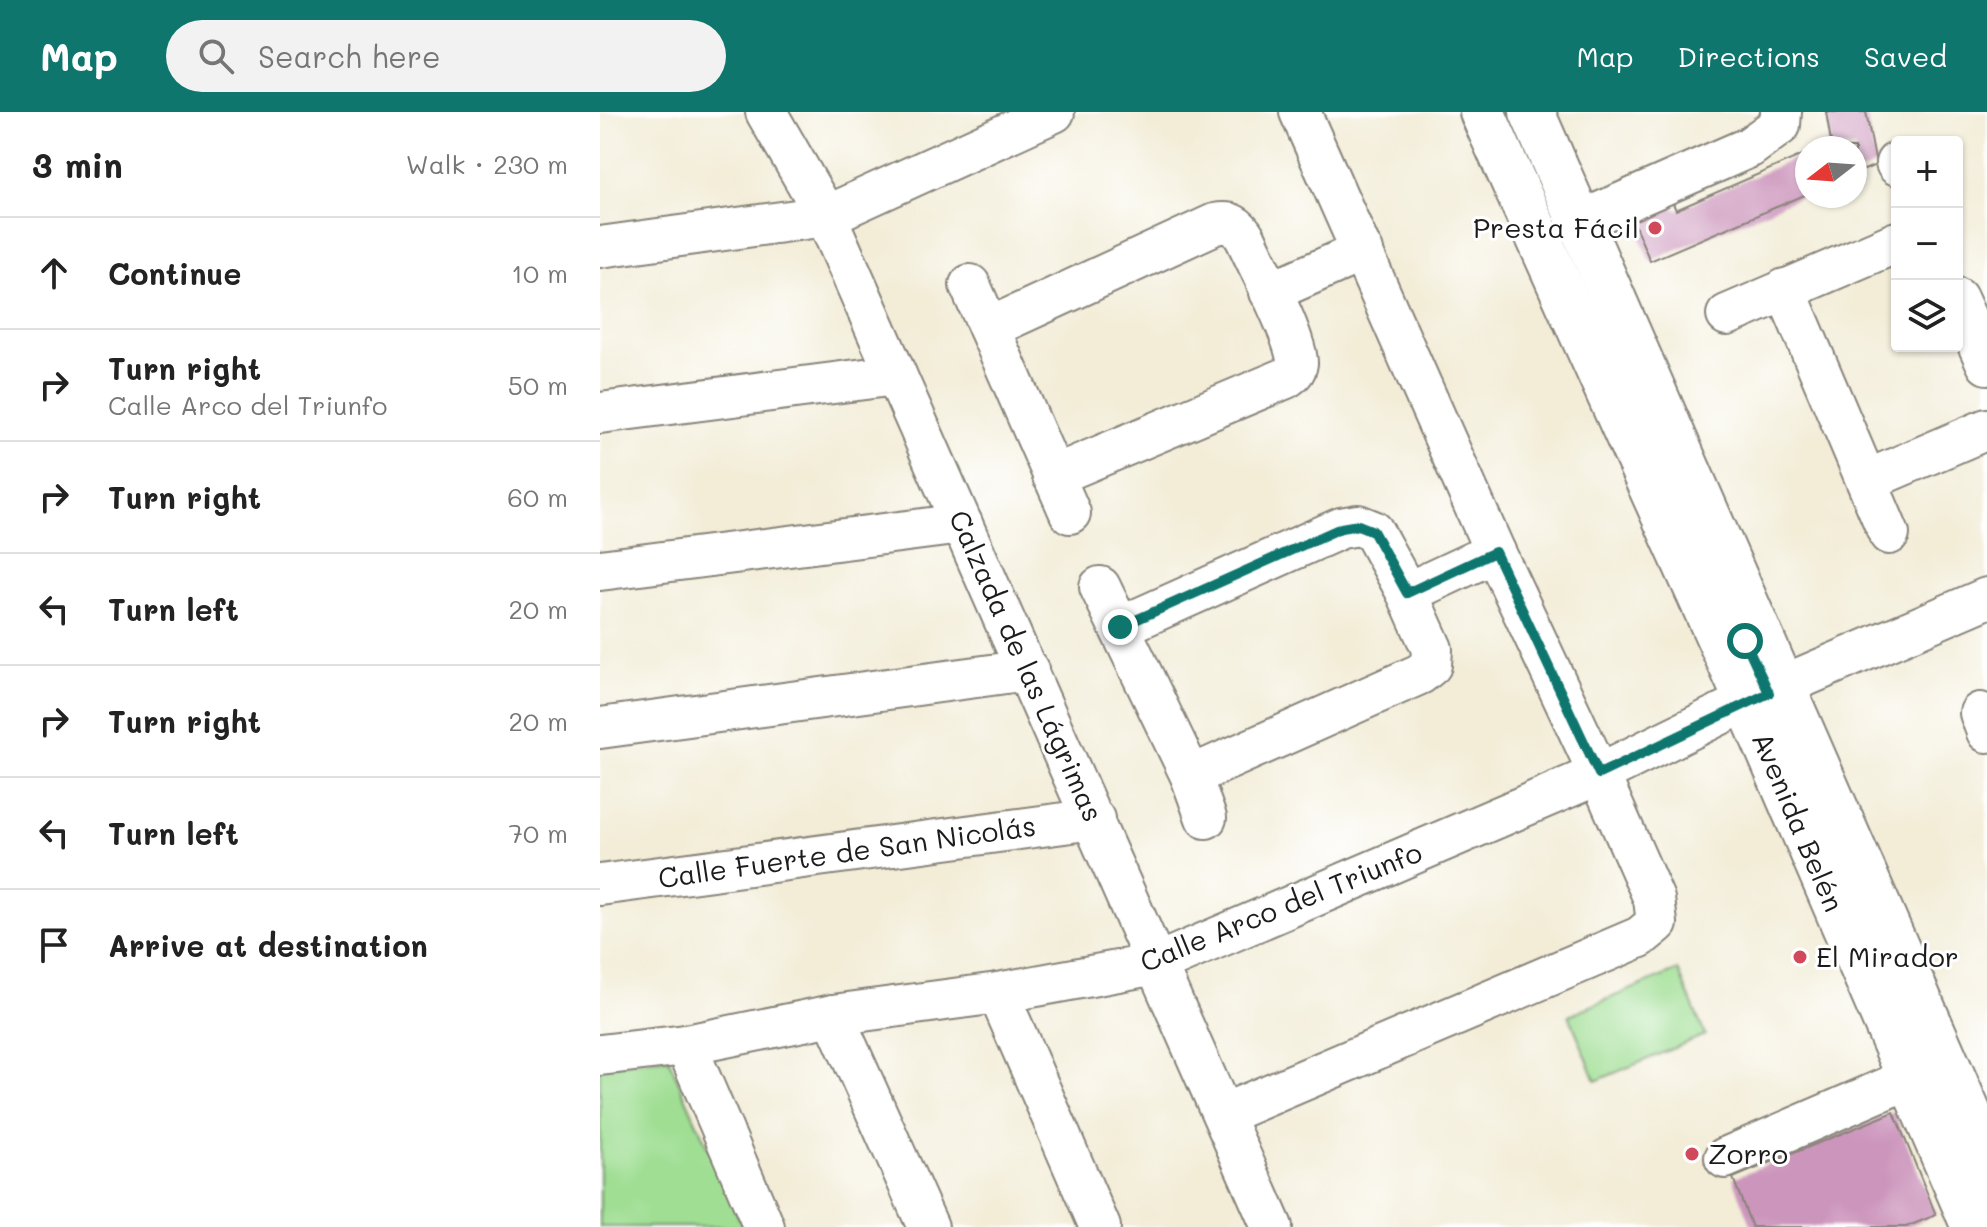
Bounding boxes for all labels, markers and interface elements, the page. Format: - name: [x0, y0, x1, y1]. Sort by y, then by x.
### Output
- search box: [166, 20, 726, 92]
- text: Map: [40, 31, 118, 81]
- icon: search: [194, 34, 238, 78]
- text: Search here: [258, 36, 441, 76]
- text: Map: [1577, 38, 1634, 74]
- text: Directions: [1678, 38, 1820, 74]
- text: Saved: [1864, 38, 1947, 74]
- north arrow: [1795, 136, 1867, 208]
- map controls: [1891, 136, 1963, 352]
- button: +: [1891, 136, 1963, 208]
- text: 3 min: [32, 142, 123, 187]
- text: Walk · 230 m: [406, 147, 568, 181]
- button: −: [1891, 208, 1963, 280]
- place label: Presta Fácil: [1473, 209, 1639, 245]
- marker: Presta Fácil: [1646, 219, 1664, 237]
- icon: ahead: [32, 251, 76, 295]
- text: Continue: [108, 253, 241, 293]
- text: 10 m: [511, 256, 568, 290]
- button: layers: [1891, 280, 1963, 352]
- text: Turn right: [108, 348, 261, 388]
- icon: right: [32, 363, 76, 407]
- text: 50 m: [508, 368, 568, 402]
- text: Calle Arco del Triunfo: [108, 388, 387, 422]
- icon: right: [32, 475, 76, 519]
- text: Turn right: [108, 477, 261, 517]
- text: 60 m: [507, 480, 568, 514]
- street label: Calzada de las Lágrimas: [942, 504, 1112, 827]
- icon: left: [32, 587, 76, 631]
- text: Turn left: [108, 589, 239, 629]
- text: 20 m: [508, 592, 568, 626]
- route end: [1102, 609, 1138, 645]
- route start: [1727, 623, 1763, 659]
- icon: right: [32, 699, 76, 743]
- text: Turn right: [108, 701, 261, 741]
- text: 20 m: [508, 704, 568, 738]
- street label: Avenida Belén: [1745, 726, 1853, 917]
- street label: Calle Fuerte de San Nicolás: [656, 807, 1038, 895]
- icon: left: [32, 811, 76, 855]
- text: Turn left: [108, 813, 239, 853]
- text: 70 m: [508, 816, 568, 850]
- street label: Calle Arco del Triunfo: [1134, 833, 1427, 979]
- icon: arrive: [32, 923, 76, 967]
- text: Arrive at destination: [108, 925, 428, 965]
- place label: El Mirador: [1816, 938, 1959, 974]
- marker: El Mirador: [1791, 948, 1809, 966]
- place label: Zorro: [1708, 1135, 1788, 1171]
- marker: Zorro: [1683, 1145, 1701, 1163]

